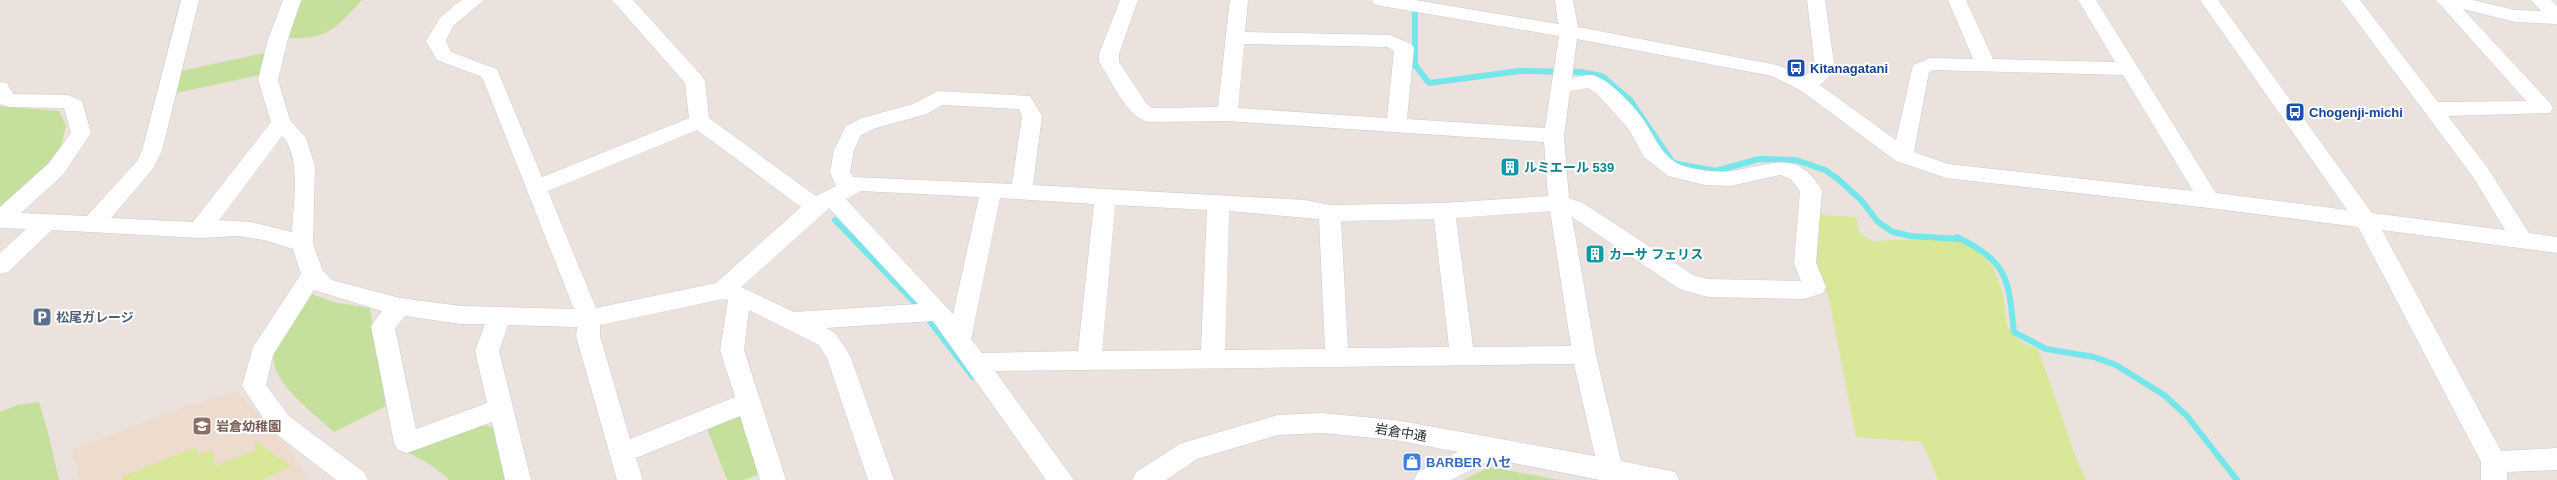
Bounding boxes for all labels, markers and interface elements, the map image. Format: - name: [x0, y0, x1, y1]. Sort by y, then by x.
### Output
- bus stop icon: Kitanagatani: [1785, 57, 1807, 79]
- place label: Kitanagatani: [1810, 61, 1888, 76]
- bus stop icon: Chogenji-michi: [2284, 101, 2306, 123]
- place label: Chogenji-michi: [2309, 105, 2403, 120]
- building icon: ルミエール 539: [1499, 156, 1521, 178]
- place label: ルミエール 539: [1524, 160, 1614, 175]
- building icon: カーサ フェリス: [1584, 243, 1606, 265]
- place label: カーサ フェリス: [1609, 247, 1703, 262]
- parking icon: 松尾ガレージ: [31, 306, 53, 328]
- place label: 松尾ガレージ: [56, 310, 134, 325]
- school or university icon: 岩倉幼稚園: [191, 415, 213, 437]
- place label: 岩倉幼稚園: [216, 419, 281, 434]
- street label: 岩倉中通: [1374, 421, 1428, 444]
- shop icon: BARBER ハセ: [1401, 451, 1423, 473]
- place label: BARBER ハセ: [1426, 455, 1511, 470]

